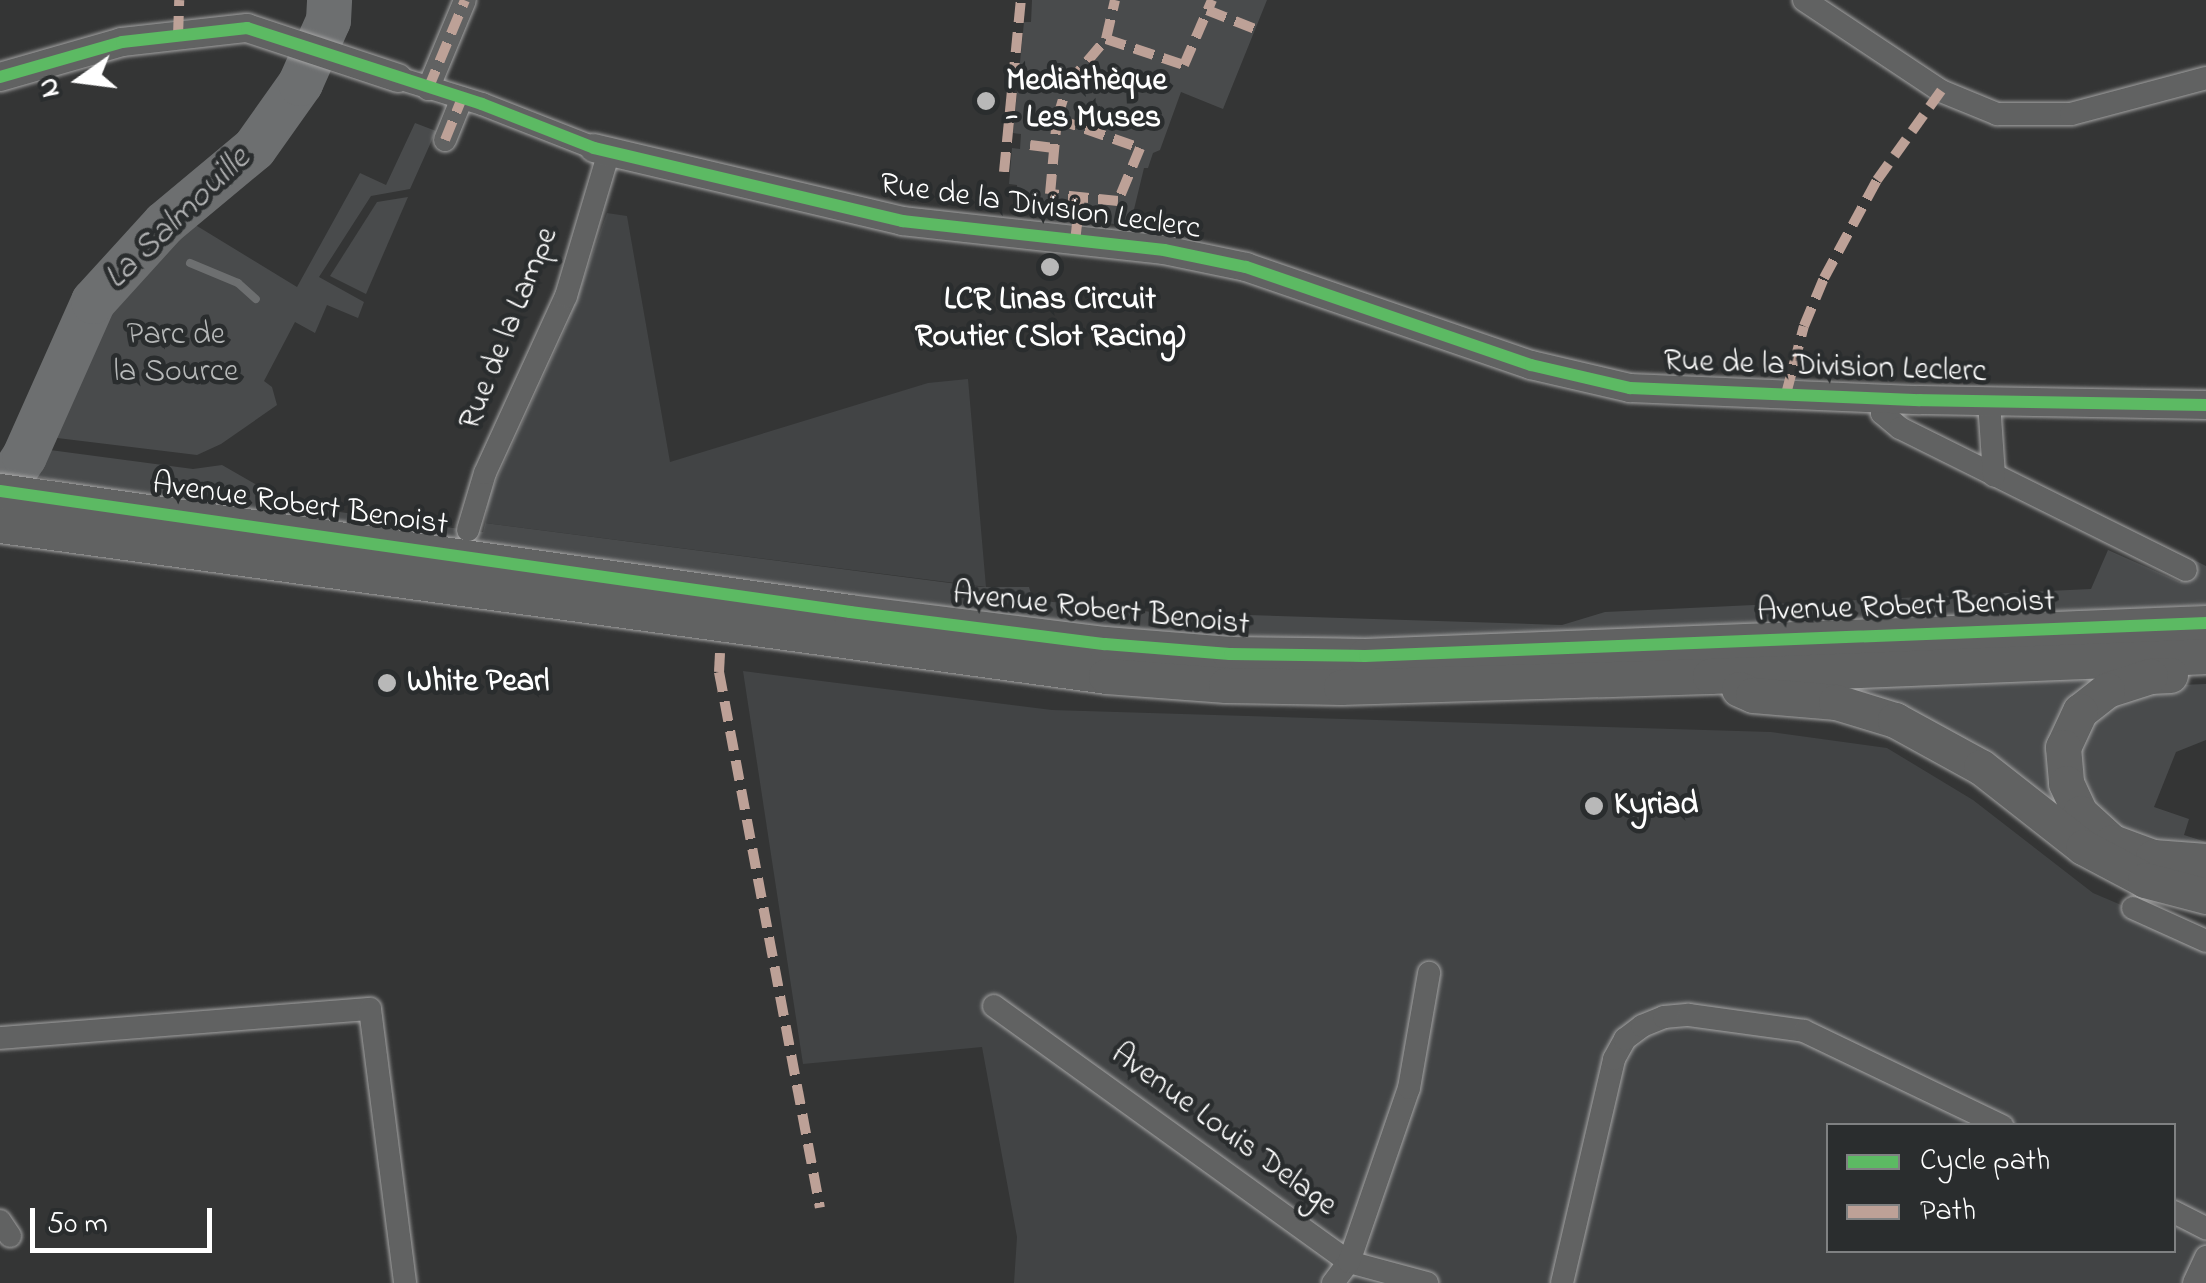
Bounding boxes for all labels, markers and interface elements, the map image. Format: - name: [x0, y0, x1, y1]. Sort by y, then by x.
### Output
- north arrow: [30, 30, 130, 130]
- place label: Mediathèque - Les Muses: [1006, 64, 1167, 139]
- text: N: [28, 73, 73, 102]
- marker: Mediathèque - Les Muses: [975, 90, 997, 112]
- water label: La Salmouille: [96, 139, 260, 299]
- street label: Rue de la Division Leclerc: [877, 166, 1203, 250]
- street label: Rue de la Lampe: [452, 222, 568, 436]
- marker: LCR Linas Circuit Routier (Slot Racing): [1039, 256, 1061, 278]
- place label: LCR Linas Circuit Routier (Slot Racing): [915, 283, 1185, 358]
- park label: Parc de la Source: [114, 318, 238, 393]
- street label: Rue de la Division Leclerc: [1663, 343, 1987, 393]
- street label: Avenue Robert Benoist: [150, 466, 450, 546]
- street label: Avenue Robert Benoist: [951, 576, 1251, 646]
- street label: Avenue Robert Benoist: [1756, 584, 2056, 632]
- place label: White Pearl: [407, 664, 549, 702]
- marker: White Pearl: [376, 672, 398, 694]
- place label: Kyriad: [1614, 787, 1698, 825]
- marker: Kyriad: [1583, 795, 1605, 817]
- street label: Avenue Louis Delage: [1103, 1036, 1343, 1226]
- legend: [1826, 1123, 2176, 1253]
- text: Cycle path: [1920, 1140, 2050, 1184]
- scale bar: [35, 1188, 218, 1250]
- text: Path: [1920, 1190, 1976, 1234]
- text: 50 m: [47, 1203, 108, 1247]

